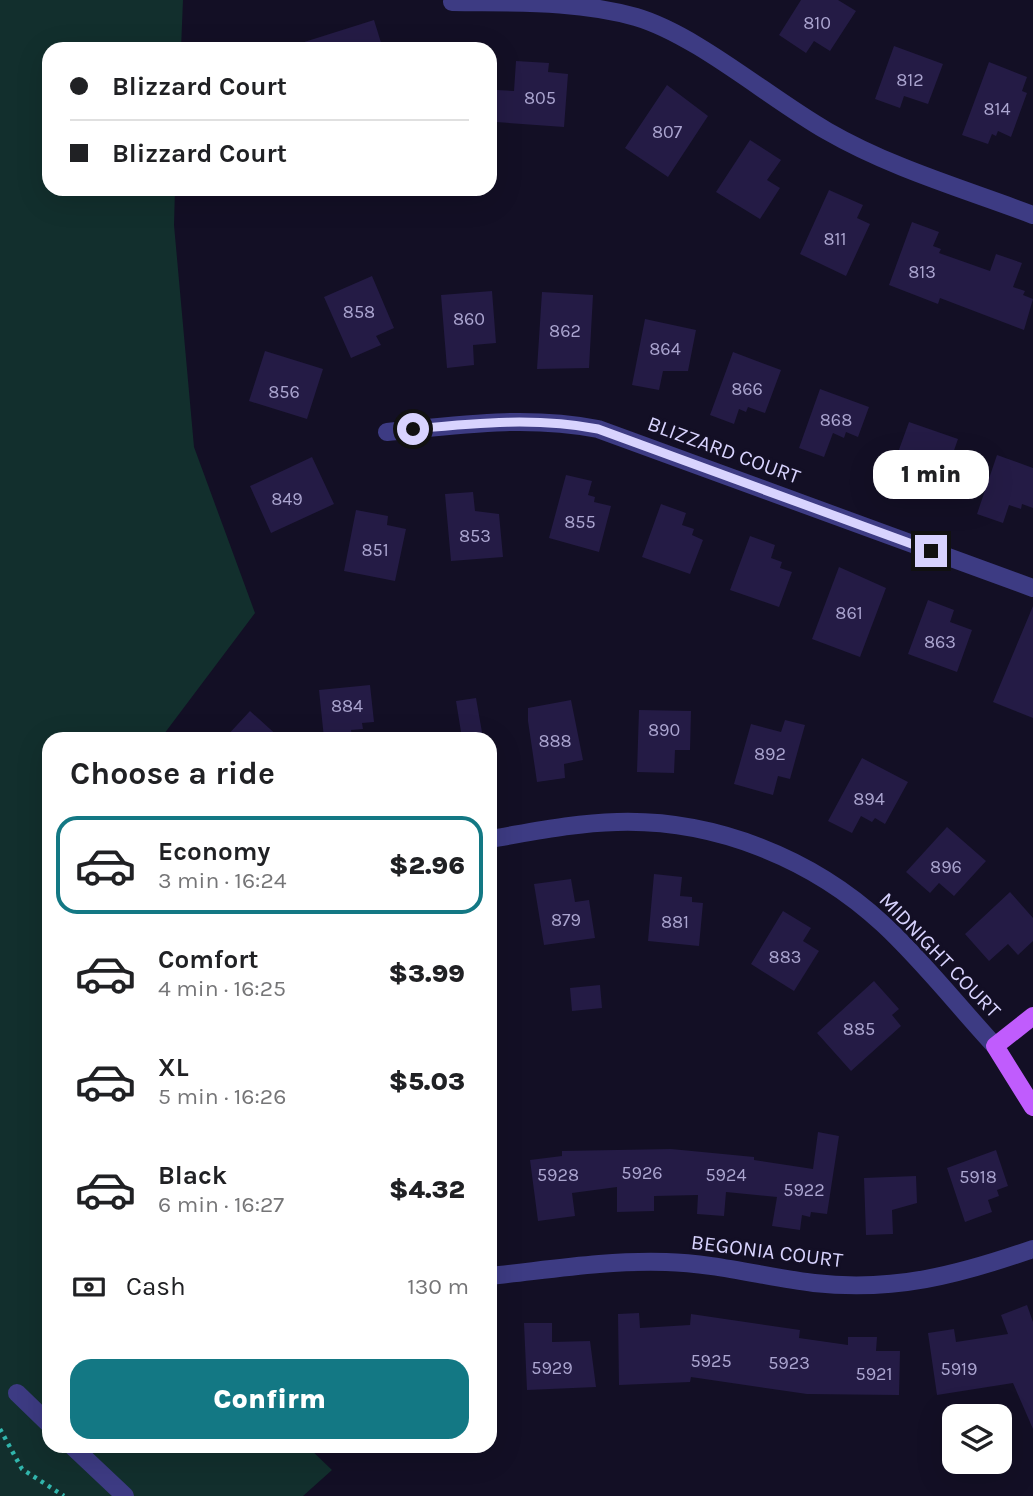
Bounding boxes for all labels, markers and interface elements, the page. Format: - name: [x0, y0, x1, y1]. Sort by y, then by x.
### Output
- house number: 810: [803, 12, 831, 34]
- house number: 812: [896, 69, 924, 91]
- text: Blizzard Court: [112, 71, 287, 102]
- house number: 805: [524, 87, 556, 109]
- house number: 814: [983, 98, 1011, 120]
- house number: 807: [652, 121, 683, 143]
- text: Blizzard Court: [112, 138, 287, 169]
- house number: 811: [824, 228, 846, 250]
- house number: 813: [908, 261, 936, 283]
- house number: 858: [343, 301, 375, 323]
- house number: 860: [453, 308, 485, 330]
- house number: 862: [549, 320, 581, 342]
- house number: 864: [649, 338, 681, 360]
- house number: 866: [731, 378, 763, 400]
- house number: 856: [268, 381, 300, 403]
- house number: 868: [820, 409, 852, 431]
- street label: BLIZZARD COURT: [644, 411, 804, 489]
- route start: [397, 413, 429, 445]
- callout: 1 min: [873, 449, 989, 498]
- text: 1 min: [901, 461, 961, 488]
- house number: 849: [271, 488, 303, 510]
- house number: 855: [564, 511, 596, 533]
- house number: 853: [459, 525, 491, 547]
- route end: [915, 535, 947, 567]
- house number: 851: [361, 539, 389, 561]
- house number: 861: [835, 602, 863, 624]
- house number: 863: [924, 631, 956, 653]
- house number: 884: [331, 695, 363, 717]
- house number: 890: [648, 719, 680, 741]
- house number: 888: [538, 730, 572, 752]
- house number: 892: [754, 743, 786, 765]
- text: Choose a ride: [70, 755, 275, 792]
- house number: 894: [853, 788, 885, 810]
- icon: car: [74, 834, 137, 897]
- text: Economy: [158, 836, 270, 867]
- text: $2.96: [389, 850, 465, 881]
- house number: 896: [930, 856, 962, 878]
- text: 3 min · 16:24: [158, 867, 287, 894]
- street label: MIDNIGHT COURT: [874, 888, 1006, 1023]
- house number: 879: [551, 909, 581, 931]
- house number: 881: [661, 911, 689, 933]
- icon: car: [74, 942, 137, 1005]
- text: Comfort: [158, 944, 259, 975]
- house number: 883: [769, 946, 801, 968]
- text: $3.99: [389, 958, 465, 989]
- text: 4 min · 16:25: [158, 975, 286, 1002]
- house number: 885: [843, 1018, 875, 1040]
- icon: car: [74, 1050, 137, 1113]
- text: XL: [158, 1052, 189, 1083]
- text: $5.03: [389, 1066, 465, 1097]
- text: 5 min · 16:26: [158, 1083, 286, 1110]
- icon: car: [74, 1158, 137, 1221]
- text: Black: [158, 1160, 227, 1191]
- house number: 5926: [621, 1162, 663, 1184]
- house number: 5928: [537, 1164, 579, 1186]
- house number: 5924: [705, 1164, 747, 1186]
- house number: 5918: [959, 1166, 997, 1188]
- text: $4.32: [389, 1174, 465, 1205]
- house number: 5922: [783, 1179, 825, 1201]
- text: 6 min · 16:27: [158, 1191, 284, 1218]
- street label: BEGONIA COURT: [690, 1230, 845, 1272]
- icon: cash: [70, 1268, 108, 1306]
- text: Cash: [126, 1271, 186, 1302]
- text: 130 m: [407, 1273, 469, 1300]
- house number: 5925: [690, 1350, 732, 1372]
- house number: 5923: [768, 1352, 810, 1374]
- house number: 5929: [531, 1357, 573, 1379]
- house number: 5919: [941, 1358, 978, 1380]
- button: Confirm: [70, 1359, 469, 1439]
- house number: 5921: [856, 1363, 892, 1385]
- map controls: [942, 1404, 1012, 1474]
- button: layers: [942, 1404, 1012, 1474]

